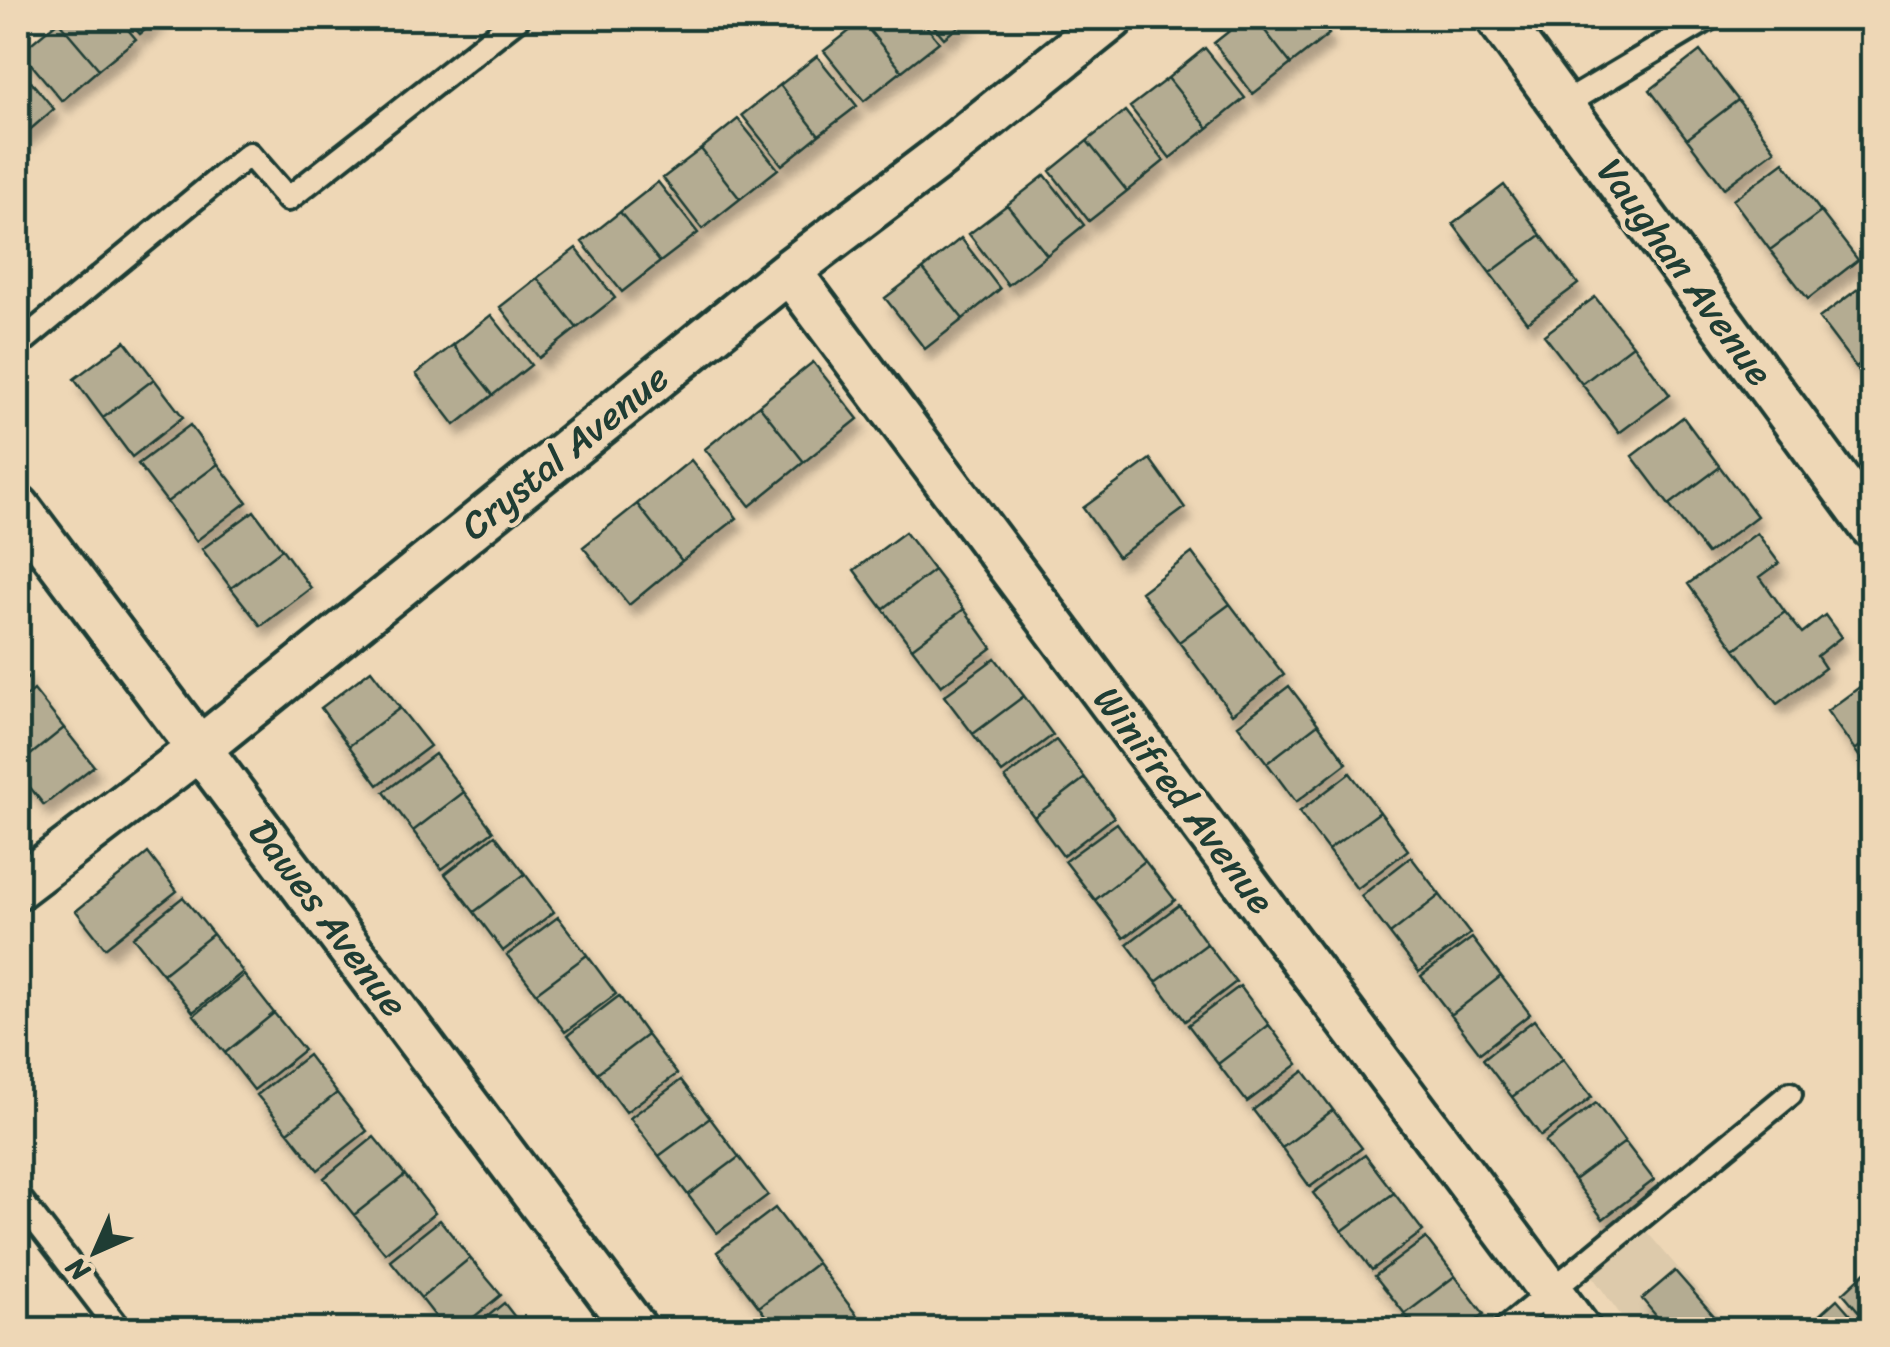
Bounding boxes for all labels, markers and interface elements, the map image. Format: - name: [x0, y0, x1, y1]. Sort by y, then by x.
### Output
- street label: Vaughan Avenue: [1579, 143, 1791, 401]
- street label: Crystal Avenue: [445, 346, 685, 558]
- street label: Winifred Avenue: [1075, 671, 1293, 929]
- street label: Dawes Avenue: [230, 804, 426, 1032]
- north arrow: [45, 1202, 145, 1302]
- text: N: [53, 1245, 103, 1294]

